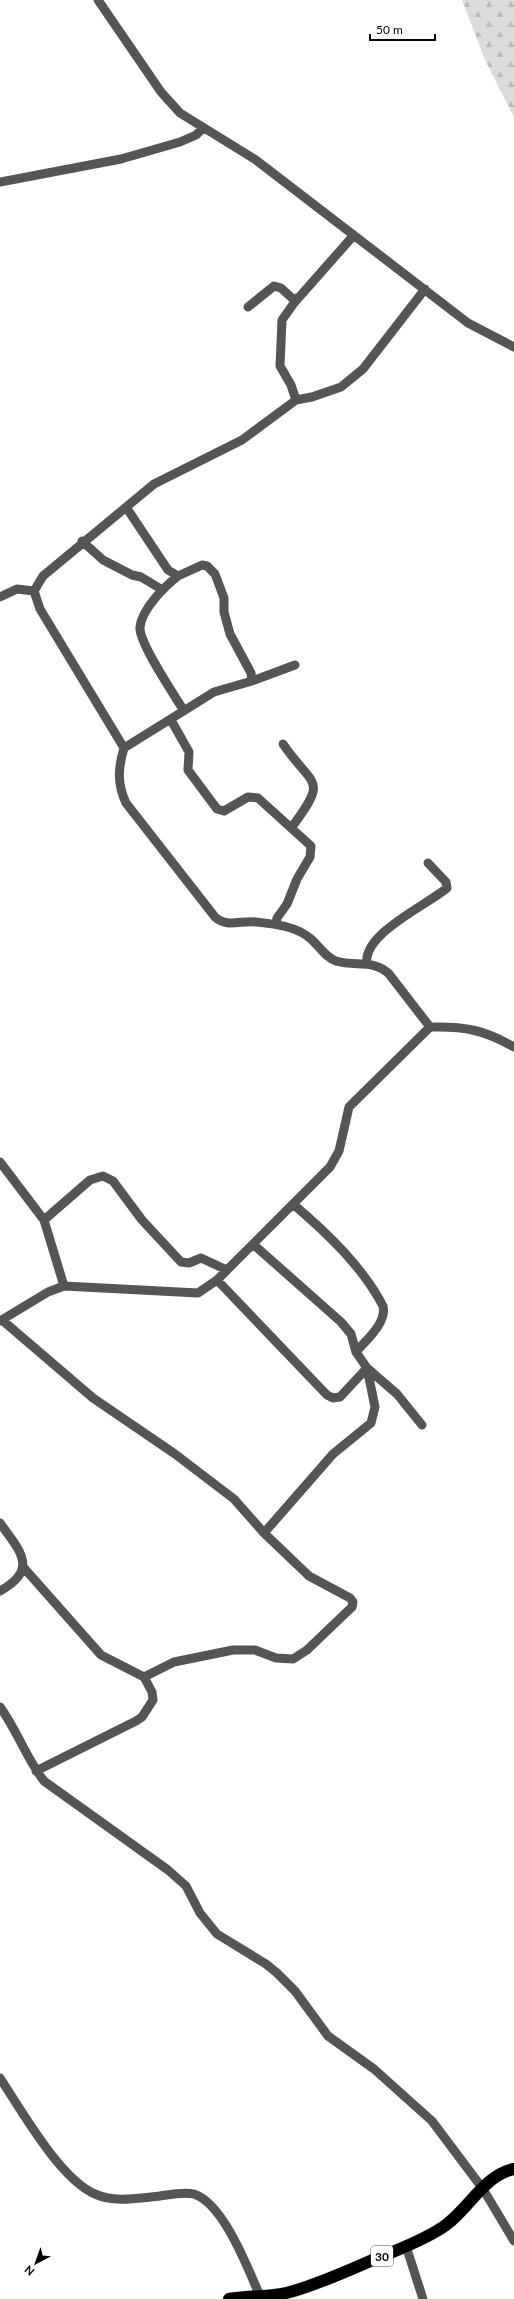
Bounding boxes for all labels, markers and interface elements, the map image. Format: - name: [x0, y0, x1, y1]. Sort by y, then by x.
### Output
- scale bar: [370, 16, 435, 42]
- text: 50 m: [376, 22, 403, 37]
- north arrow: [16, 2243, 56, 2283]
- road number: 30: [371, 2246, 393, 2266]
- text: N: [22, 2263, 37, 2279]

